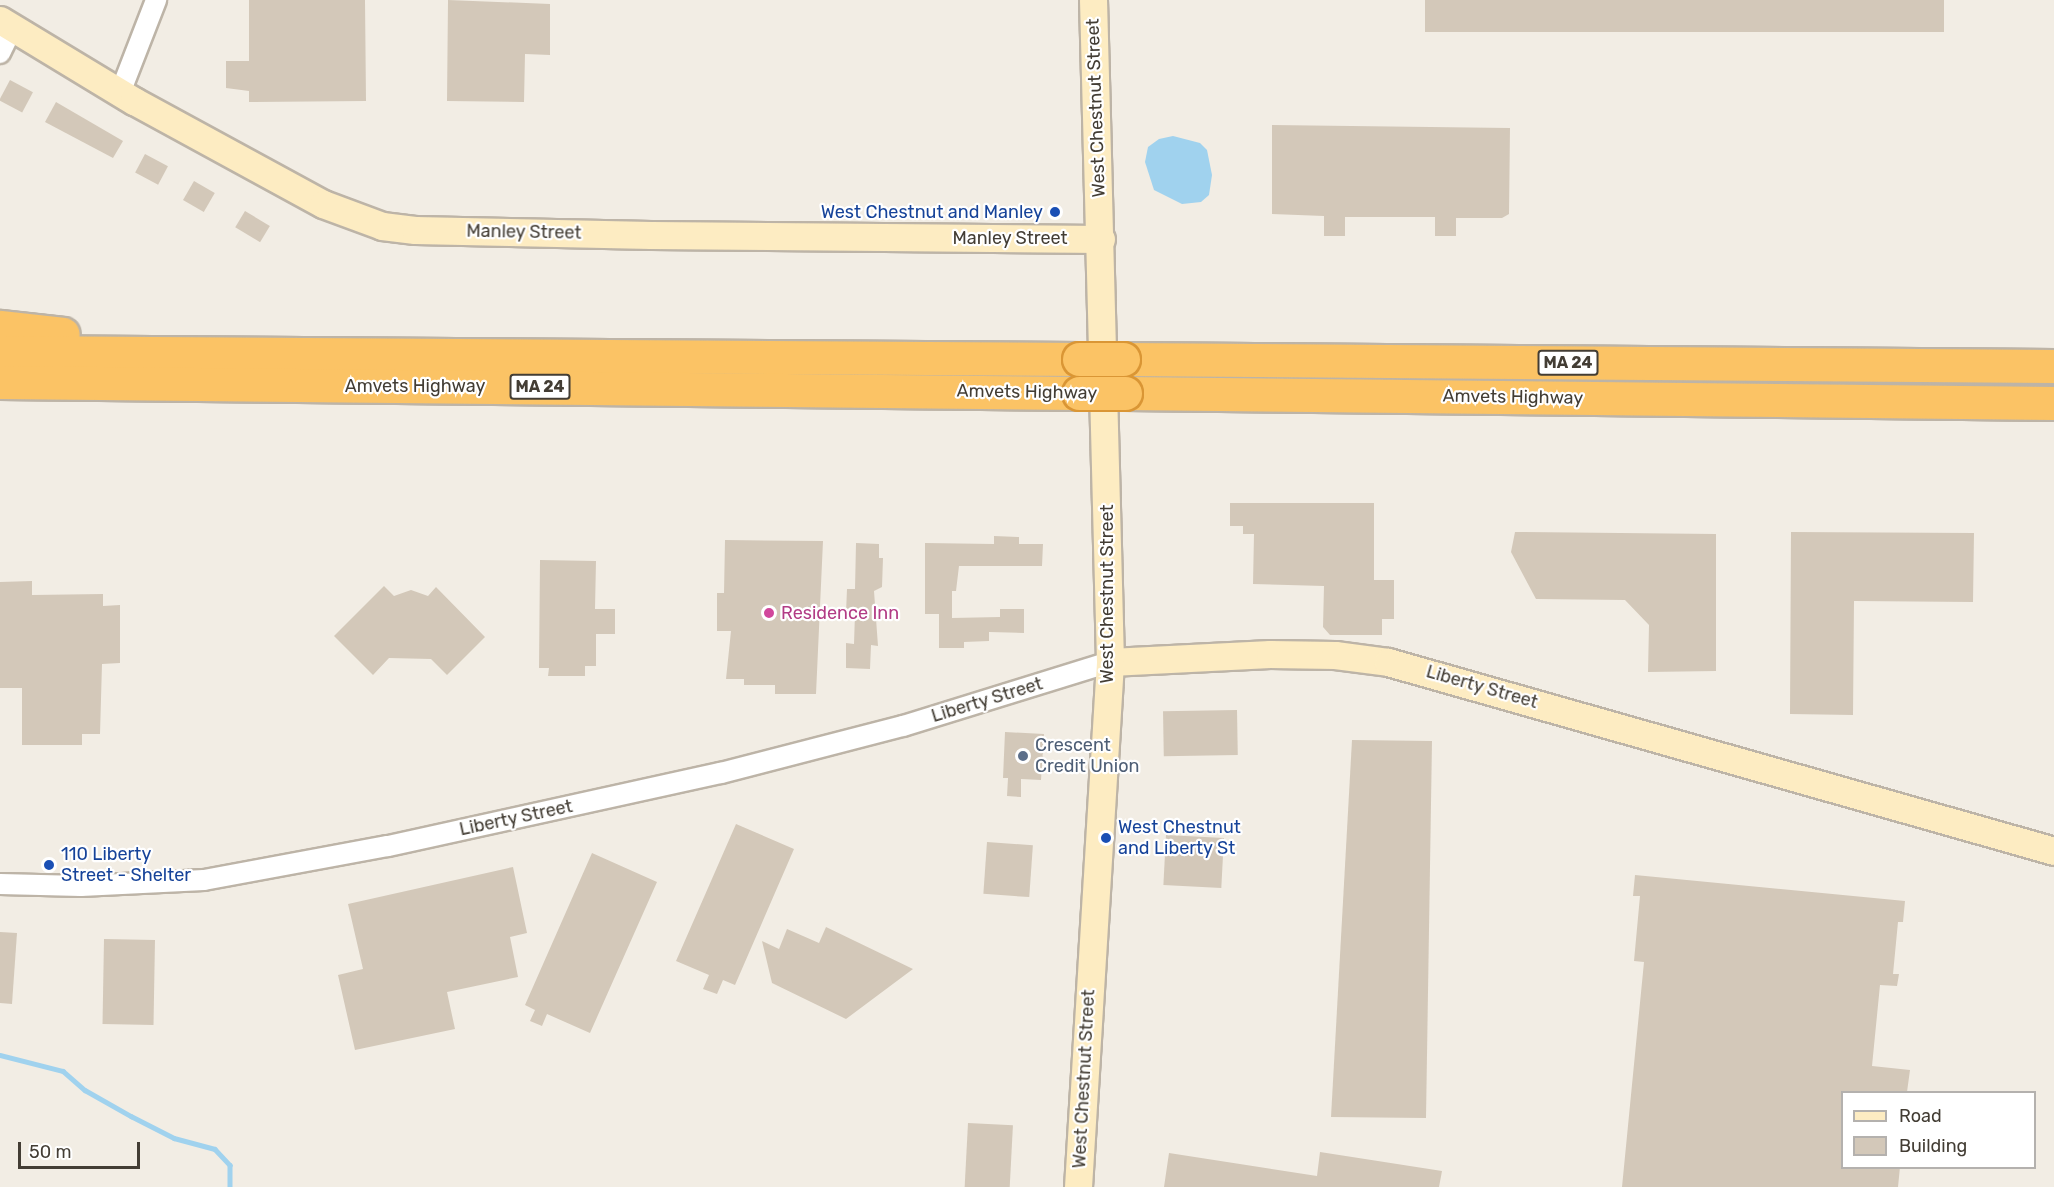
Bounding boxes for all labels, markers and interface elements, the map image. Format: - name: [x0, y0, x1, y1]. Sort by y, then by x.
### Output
- street label: West Chestnut Street: [1082, 18, 1110, 198]
- place label: West Chestnut and Manley: [821, 201, 1043, 223]
- marker: West Chestnut and Manley: [1048, 205, 1062, 219]
- street label: Manley Street: [466, 220, 582, 244]
- street label: Manley Street: [952, 227, 1068, 249]
- road number: MA 24: [1536, 350, 1600, 376]
- road number: MA 24: [508, 374, 572, 400]
- street label: Amvets Highway: [345, 375, 485, 397]
- street label: Amvets Highway: [956, 380, 1098, 404]
- street label: Amvets Highway: [1442, 385, 1584, 409]
- street label: West Chestnut Street: [1096, 504, 1118, 684]
- place label: Residence Inn: [781, 602, 899, 624]
- marker: Residence Inn: [762, 606, 776, 620]
- street label: Liberty Street: [1423, 661, 1541, 713]
- street label: Liberty Street: [929, 673, 1045, 727]
- place label: Crescent Credit Union: [1035, 735, 1139, 777]
- marker: Crescent Credit Union: [1016, 749, 1030, 763]
- street label: Liberty Street: [457, 795, 575, 841]
- place label: West Chestnut and Liberty St: [1118, 817, 1241, 860]
- marker: West Chestnut and Liberty St: [1099, 831, 1113, 845]
- place label: 110 Liberty Street - Shelter: [61, 844, 191, 886]
- marker: 110 Liberty Street - Shelter: [42, 858, 56, 872]
- street label: West Chestnut Street: [1069, 989, 1099, 1169]
- legend: [1841, 1091, 2036, 1169]
- text: Road: [1899, 1105, 1942, 1127]
- scale bar: [21, 1130, 142, 1168]
- text: Building: [1899, 1135, 1967, 1157]
- text: 50 m: [29, 1141, 72, 1163]

